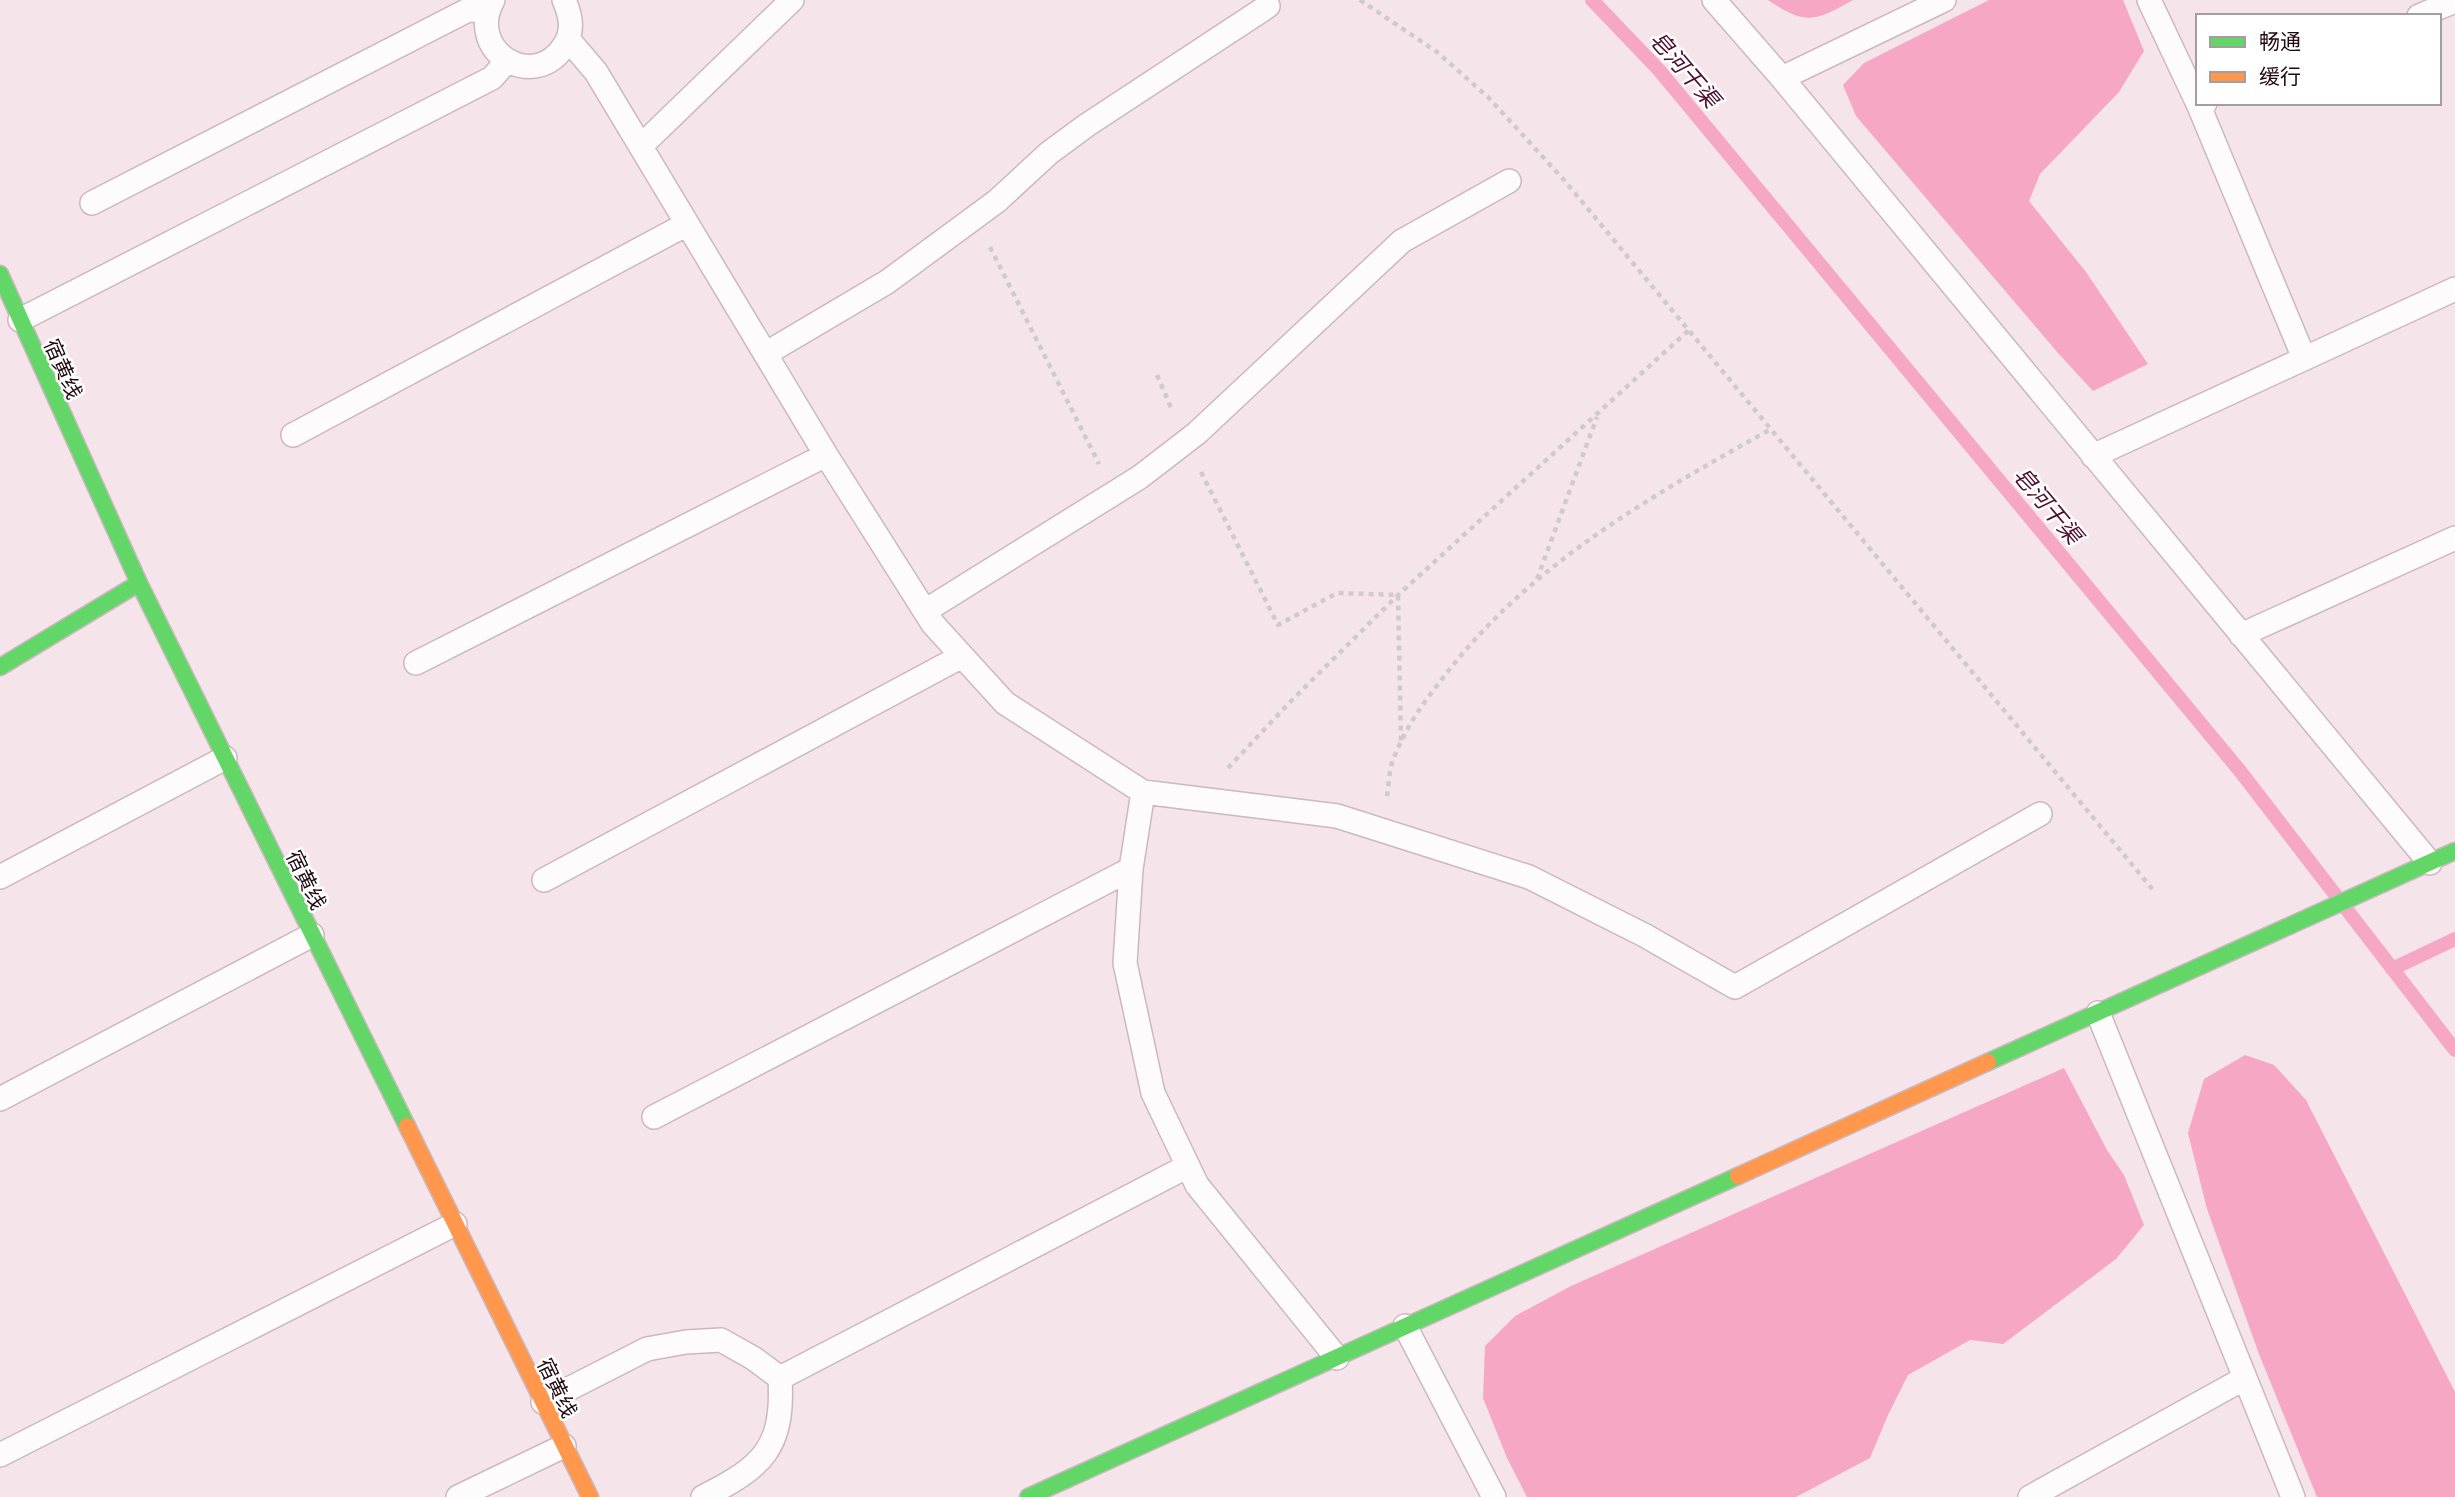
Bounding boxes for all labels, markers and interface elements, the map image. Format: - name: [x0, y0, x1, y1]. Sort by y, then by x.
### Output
- legend: [2196, 14, 2441, 105]
- water label: 皂河干渠: [1643, 22, 1731, 116]
- text: 畅通: [2259, 24, 2301, 55]
- text: 缓行: [2259, 59, 2301, 90]
- street label: 宿黄线: [38, 333, 92, 403]
- water label: 皂河干渠: [2006, 458, 2094, 552]
- street label: 宿黄线: [280, 844, 336, 914]
- street label: 宿黄线: [531, 1352, 587, 1422]

